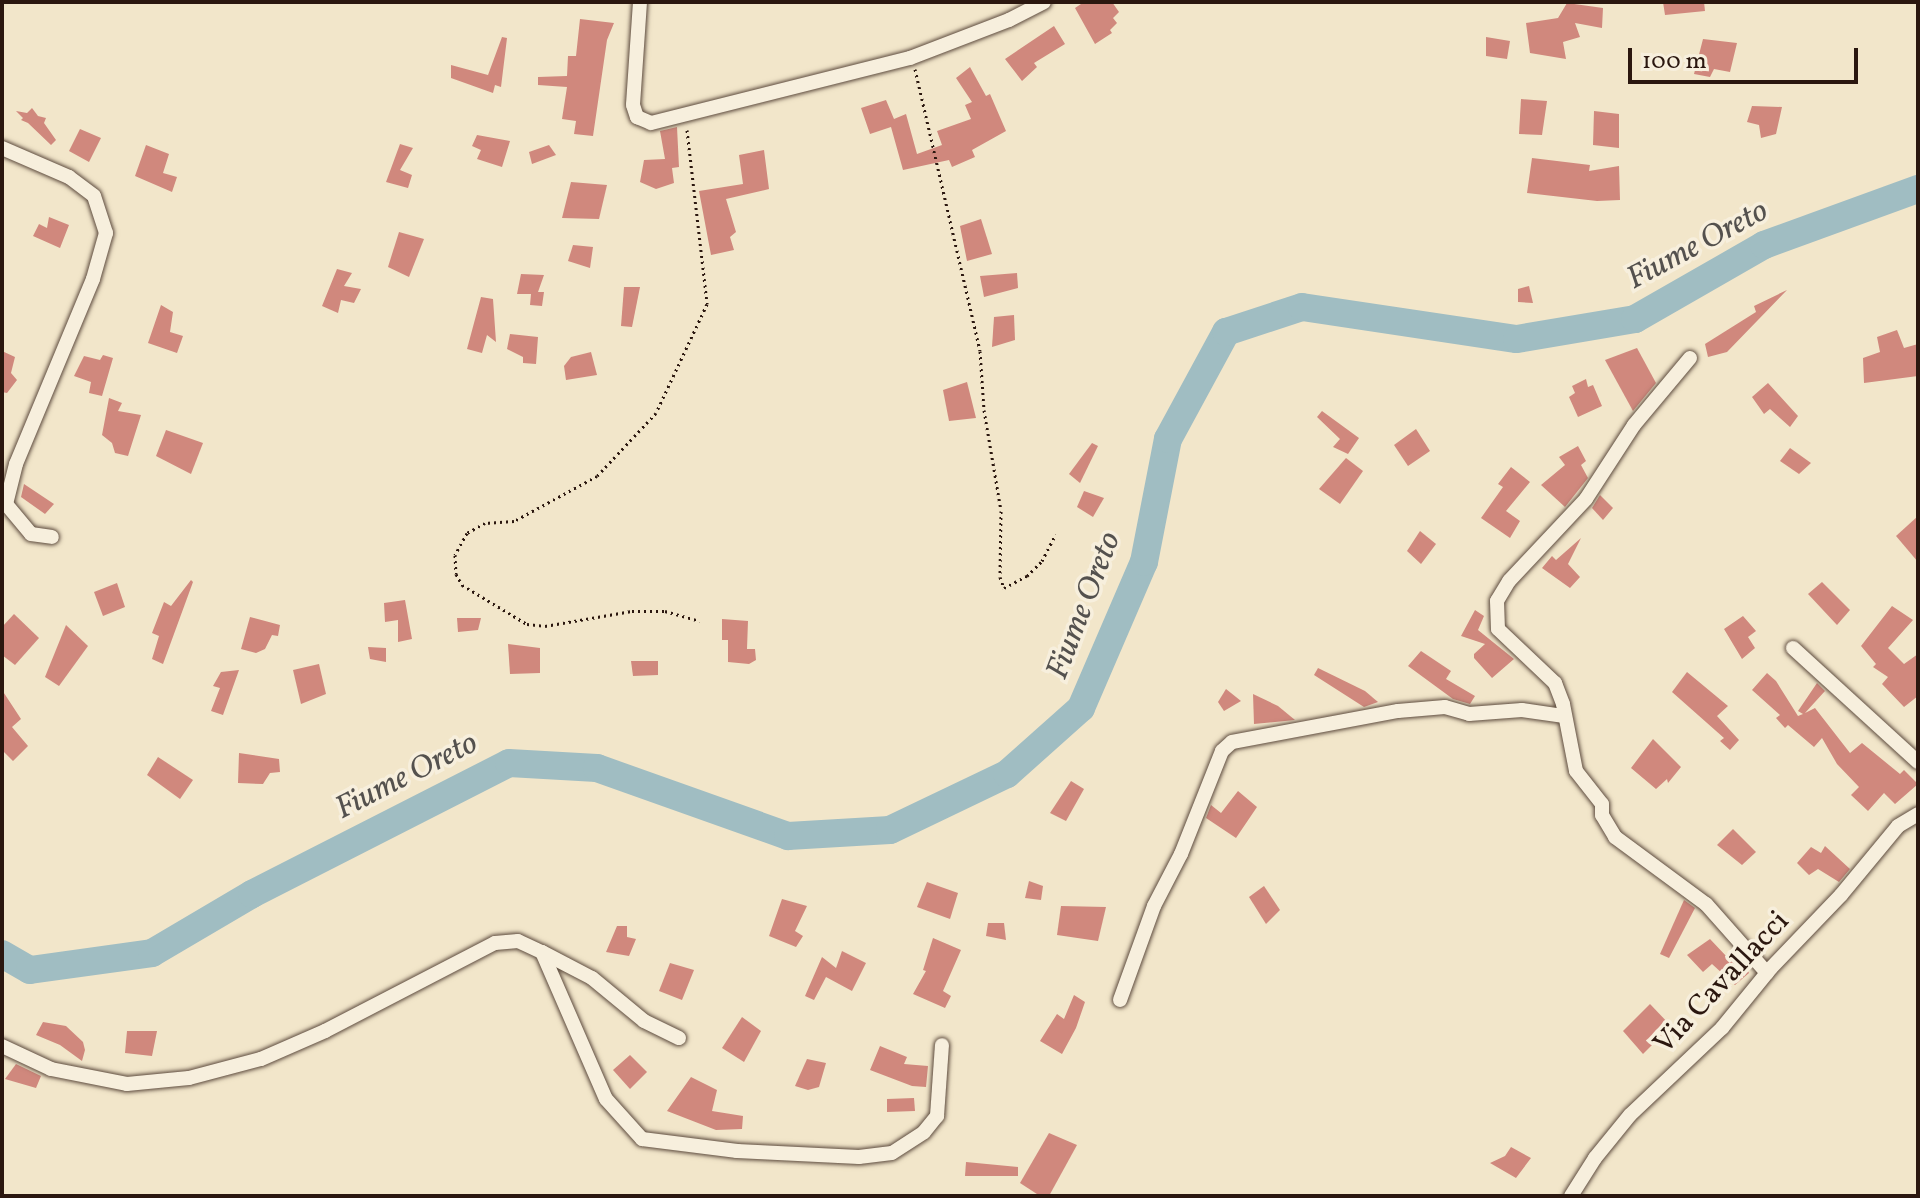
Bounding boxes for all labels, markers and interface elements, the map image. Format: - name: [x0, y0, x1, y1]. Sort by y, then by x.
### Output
- scale bar: [1632, 32, 1862, 82]
- text: 100 m: [1642, 45, 1707, 79]
- water label: Fiume Oreto: [1621, 193, 1775, 299]
- water label: Fiume Oreto: [1039, 527, 1131, 685]
- water label: Fiume Oreto: [330, 725, 484, 829]
- street label: Via Cavallacci: [1647, 904, 1797, 1062]

